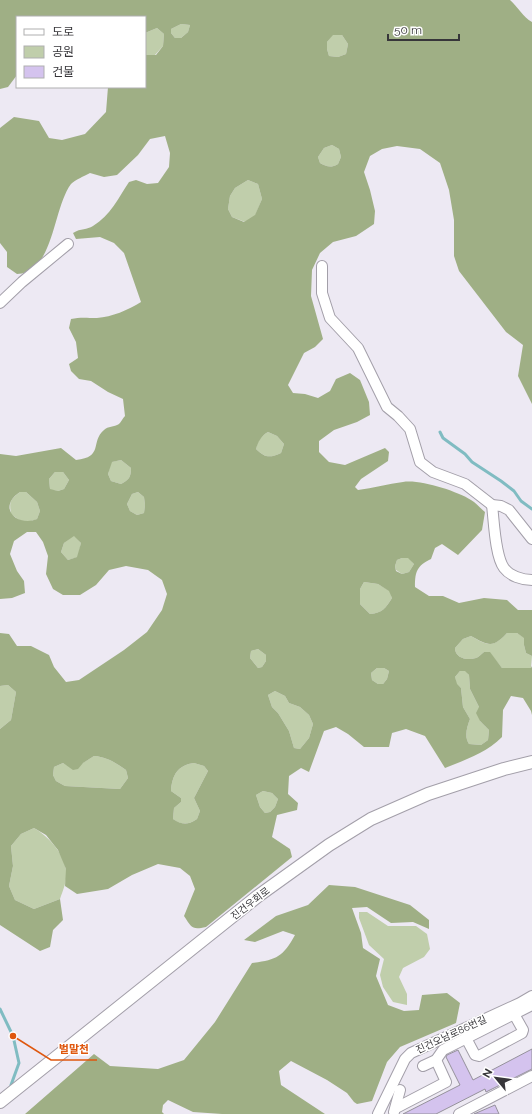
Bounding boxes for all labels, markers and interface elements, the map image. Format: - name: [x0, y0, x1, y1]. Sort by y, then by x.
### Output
- legend: [16, 16, 146, 88]
- scale bar: [388, 16, 459, 42]
- text: 50 m: [394, 23, 422, 37]
- text: 도로: [52, 25, 74, 39]
- text: 공원: [52, 45, 74, 59]
- text: 건물: [52, 65, 74, 79]
- street label: 진건우회로: [229, 885, 272, 922]
- street label: 진건오남로86번길: [414, 1013, 488, 1056]
- callout: 벌말천: [51, 1037, 97, 1060]
- text: 벌말천: [59, 1043, 89, 1056]
- north arrow: [476, 1058, 516, 1098]
- text: N: [480, 1067, 495, 1080]

